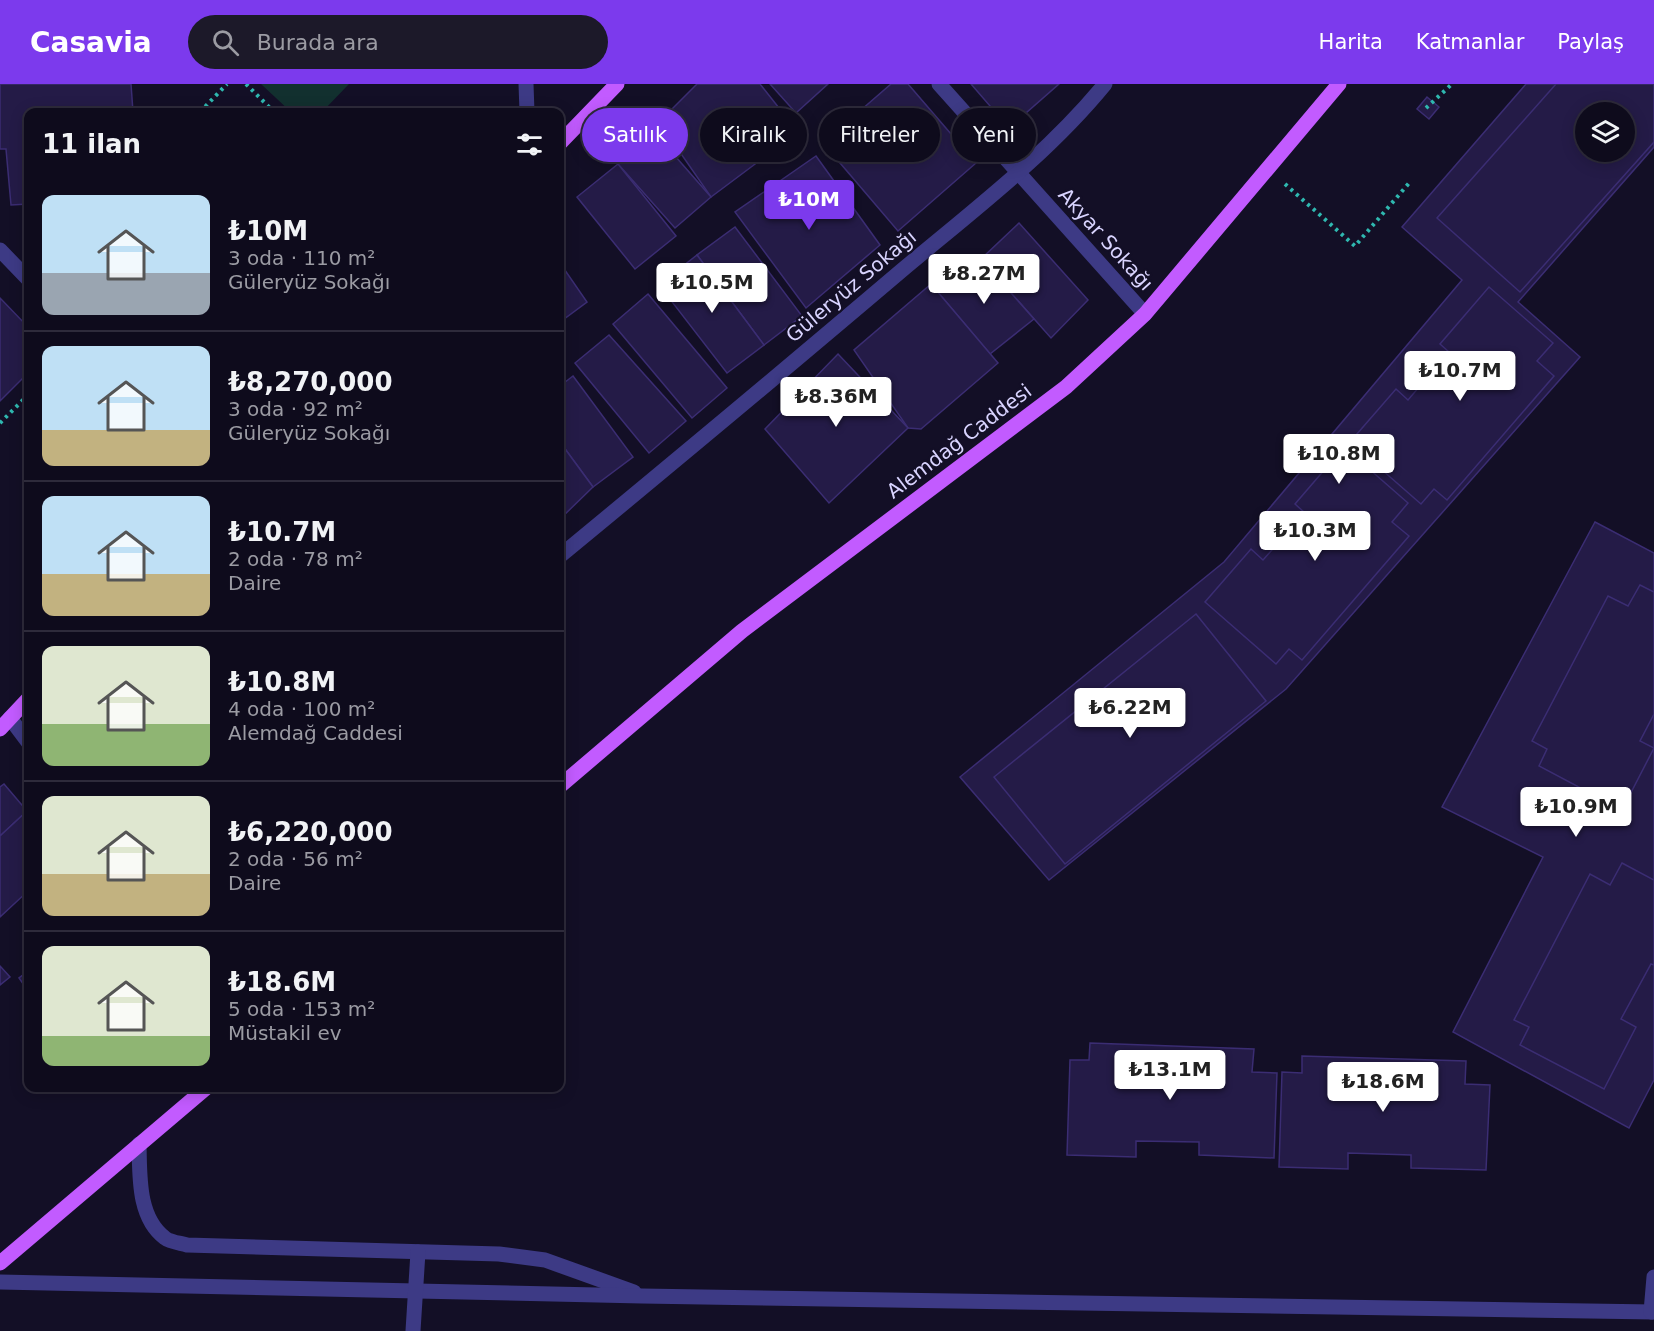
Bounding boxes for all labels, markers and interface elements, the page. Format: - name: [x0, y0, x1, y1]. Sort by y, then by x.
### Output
- search box: [188, 15, 608, 69]
- text: Casavia: [30, 26, 152, 59]
- icon: search: [209, 26, 242, 59]
- text: Burada ara: [257, 30, 379, 55]
- text: Harita: [1319, 30, 1383, 54]
- text: Katmanlar: [1416, 30, 1524, 54]
- text: Paylaş: [1557, 30, 1624, 54]
- map controls: [1575, 102, 1635, 162]
- button: layers: [1575, 102, 1635, 162]
- chip: Satılık: [582, 108, 688, 162]
- chip: Kiralık: [700, 108, 807, 162]
- chip: Filtreler: [819, 108, 940, 162]
- chip: Yeni: [952, 108, 1036, 162]
- icon: filters: [513, 128, 546, 161]
- text: 11 ilan: [42, 129, 141, 159]
- pin: ₺10M: [773, 180, 845, 231]
- street label: Akyar Sokağı: [1054, 183, 1158, 295]
- text: ₺10M: [778, 187, 840, 211]
- text: ₺10M: [228, 216, 308, 246]
- icon: home: [90, 219, 162, 291]
- street label: Güleryüz Sokağı: [781, 225, 921, 347]
- text: 3 oda · 110 m²: [228, 246, 375, 270]
- pin: ₺8.27M: [935, 254, 1033, 305]
- text: ₺8.27M: [942, 261, 1026, 285]
- pin: ₺10.5M: [663, 263, 761, 314]
- text: Güleryüz Sokağı: [228, 270, 390, 294]
- text: ₺10.5M: [670, 270, 754, 294]
- pin: ₺10.7M: [1411, 351, 1509, 402]
- text: ₺10.7M: [1418, 358, 1502, 382]
- text: ₺8,270,000: [228, 367, 392, 397]
- icon: home: [90, 370, 162, 442]
- pin: ₺8.36M: [787, 377, 885, 428]
- street label: Alemdağ Caddesi: [882, 379, 1036, 503]
- text: ₺8.36M: [794, 384, 878, 408]
- text: 3 oda · 92 m²: [228, 397, 363, 421]
- text: Güleryüz Sokağı: [228, 421, 390, 445]
- pin: ₺10.8M: [1290, 434, 1388, 485]
- text: ₺10.8M: [1297, 441, 1381, 465]
- pin: ₺10.3M: [1266, 511, 1364, 562]
- text: ₺10.7M: [228, 517, 336, 547]
- text: ₺10.3M: [1273, 518, 1357, 542]
- icon: home: [90, 520, 162, 592]
- text: 2 oda · 78 m²: [228, 547, 363, 571]
- text: Daire: [228, 571, 281, 595]
- text: ₺10.8M: [228, 667, 336, 697]
- icon: home: [90, 670, 162, 742]
- pin: ₺6.22M: [1081, 688, 1179, 739]
- text: ₺6.22M: [1088, 695, 1172, 719]
- text: 4 oda · 100 m²: [228, 697, 375, 721]
- text: Alemdağ Caddesi: [228, 721, 403, 745]
- pin: ₺10.9M: [1527, 787, 1625, 838]
- text: ₺10.9M: [1534, 794, 1618, 818]
- text: ₺6,220,000: [228, 817, 392, 847]
- icon: home: [90, 820, 162, 892]
- text: 2 oda · 56 m²: [228, 847, 363, 871]
- text: Daire: [228, 871, 281, 895]
- text: ₺18.6M: [228, 967, 336, 997]
- icon: home: [90, 970, 162, 1042]
- text: 5 oda · 153 m²: [228, 997, 375, 1021]
- text: Müstakil ev: [228, 1021, 342, 1045]
- pin: ₺13.1M: [1121, 1050, 1219, 1101]
- text: ₺13.1M: [1128, 1057, 1212, 1081]
- pin: ₺18.6M: [1334, 1062, 1432, 1113]
- text: ₺18.6M: [1341, 1069, 1425, 1093]

